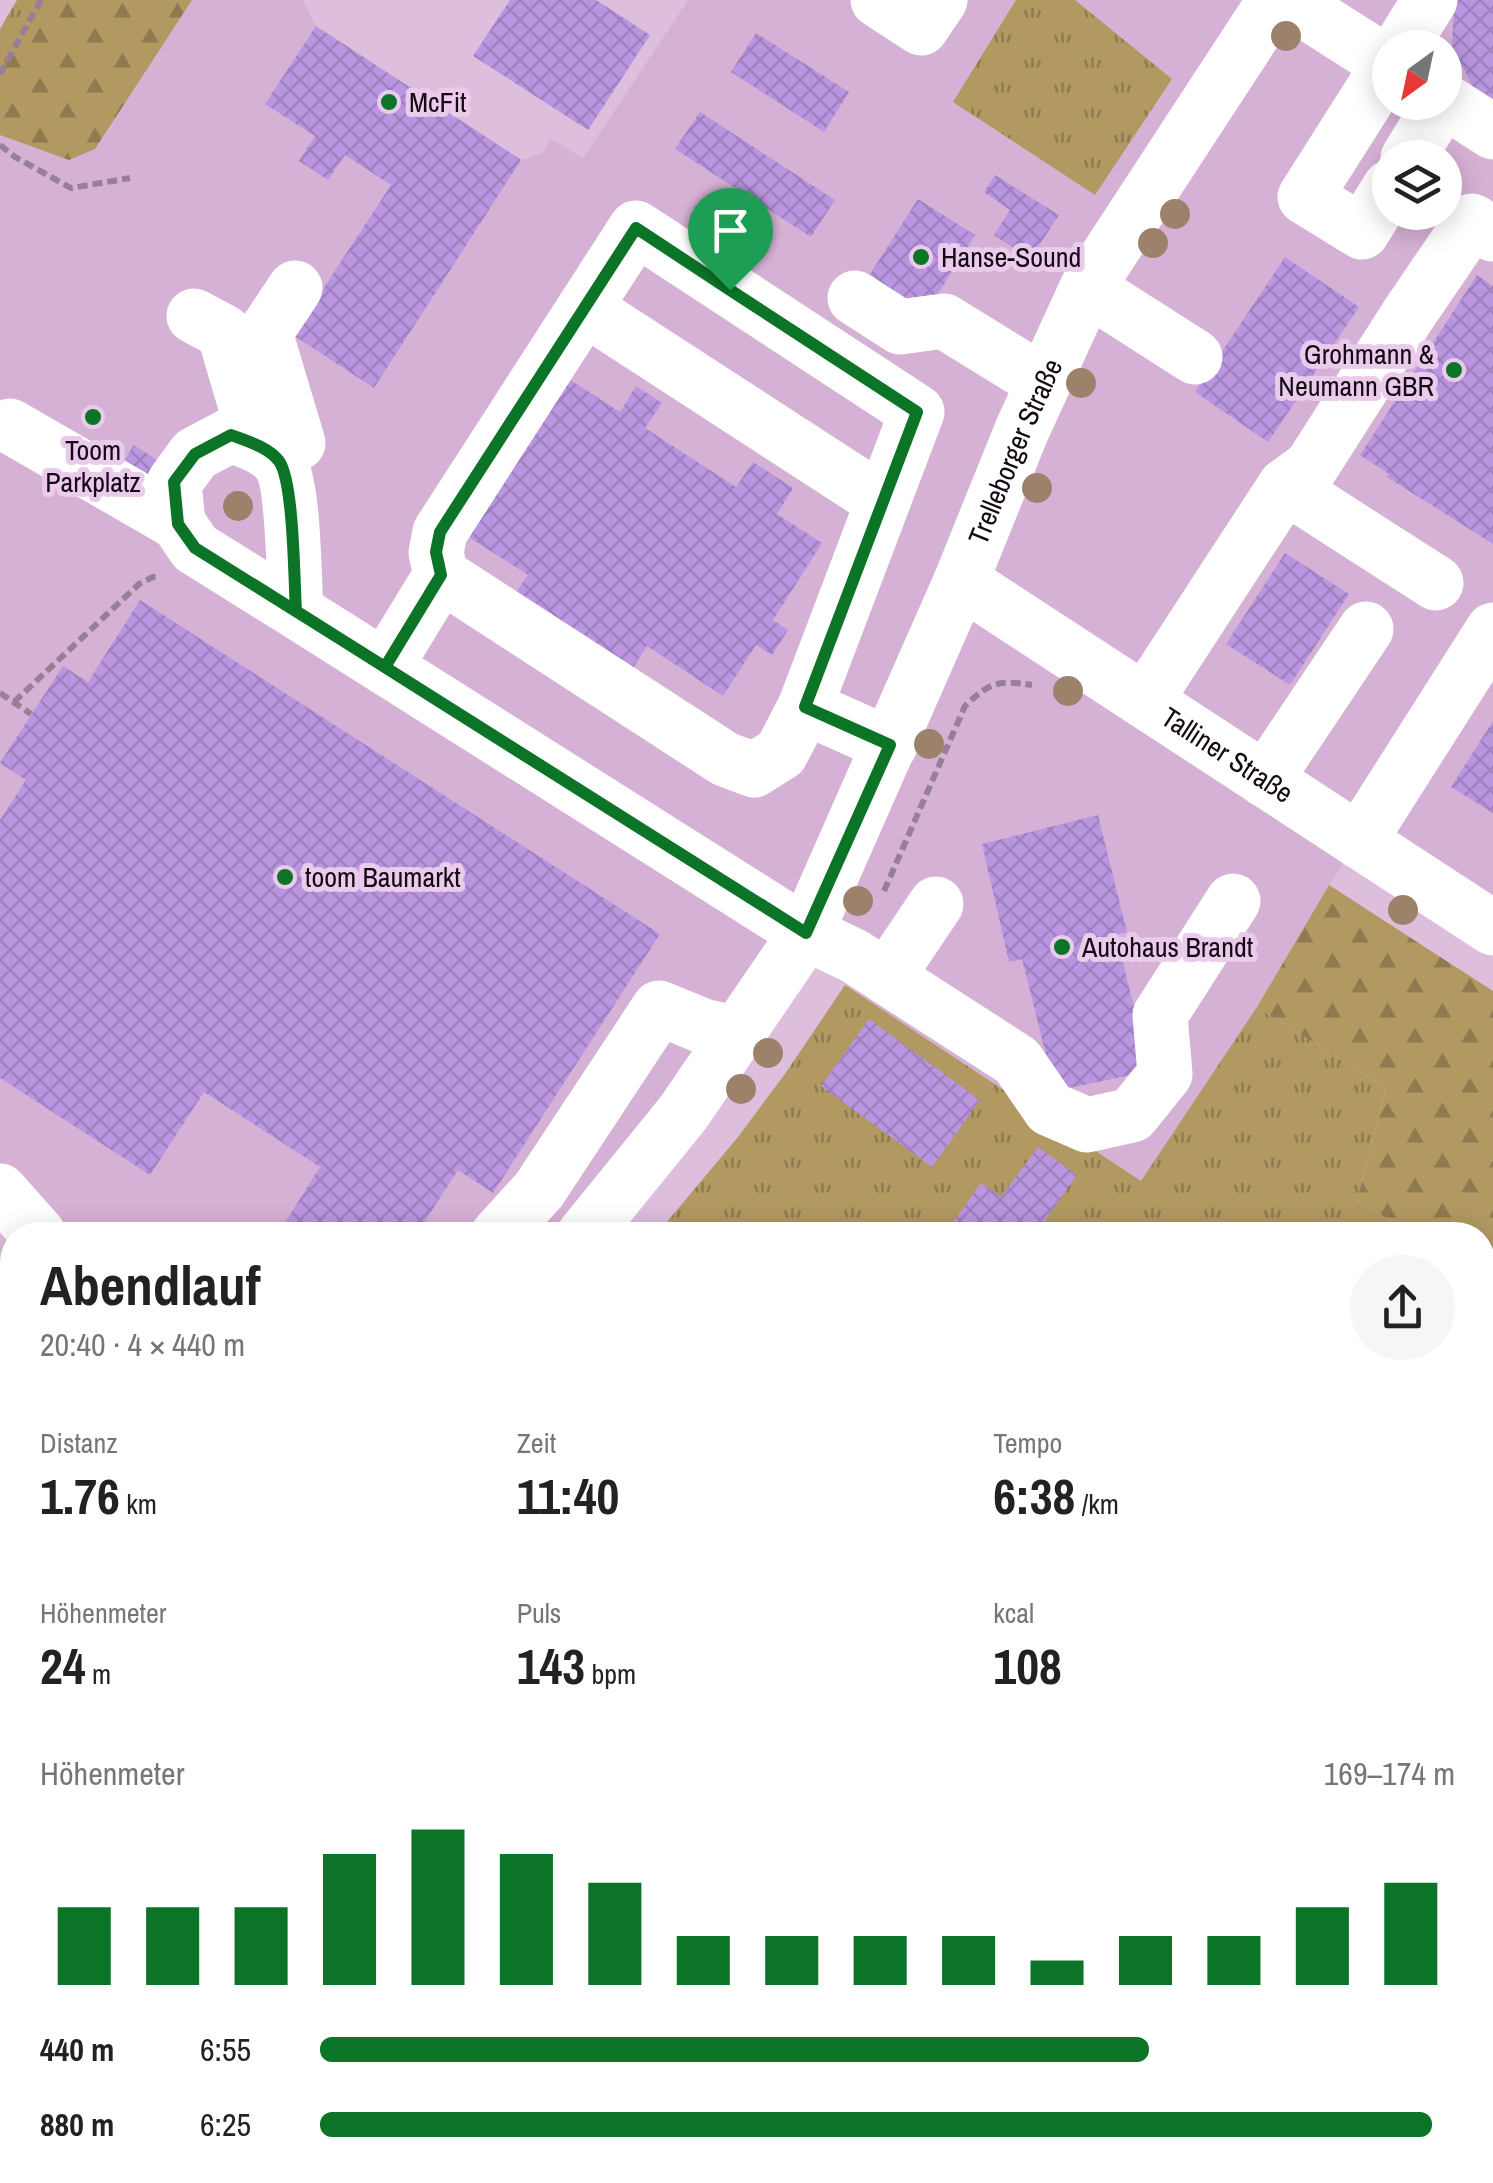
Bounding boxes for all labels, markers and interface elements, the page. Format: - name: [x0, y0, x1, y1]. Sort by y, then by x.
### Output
- north arrow: [1372, 30, 1462, 120]
- map controls: [1372, 30, 1462, 230]
- place label: McFit: [409, 83, 466, 121]
- marker: McFit: [378, 91, 400, 113]
- button: layers: [1372, 140, 1462, 230]
- pin: [688, 188, 773, 291]
- icon: arrive: [703, 203, 758, 258]
- place label: Hanse-Sound: [941, 238, 1081, 276]
- marker: Hanse-Sound: [910, 246, 932, 268]
- place label: Grohmann & Neumann GBR: [1278, 335, 1435, 405]
- street label: Trelleborger Straße: [959, 352, 1071, 550]
- marker: Grohmann & Neumann GBR: [1443, 359, 1465, 381]
- marker: Toom Parkplatz: [82, 406, 104, 428]
- place label: Toom Parkplatz: [45, 431, 141, 501]
- street label: Talliner Straße: [1154, 698, 1301, 812]
- place label: toom Baumarkt: [305, 858, 461, 896]
- marker: toom Baumarkt: [274, 866, 296, 888]
- place label: Autohaus Brandt: [1081, 928, 1253, 966]
- marker: Autohaus Brandt: [1051, 936, 1073, 958]
- text: Abendlauf: [40, 1248, 261, 1322]
- button: share: [1350, 1255, 1455, 1360]
- text: 20:40 · 4 × 440 m: [40, 1323, 245, 1366]
- text: Distanz: [40, 1424, 118, 1462]
- text: Zeit: [517, 1424, 556, 1462]
- text: Tempo: [993, 1424, 1062, 1462]
- text: 1.76: [40, 1462, 120, 1530]
- text: 11:40: [517, 1462, 619, 1530]
- text: 6:38: [993, 1462, 1075, 1530]
- text: km: [120, 1485, 157, 1523]
- text: /km: [1075, 1485, 1119, 1523]
- text: Höhenmeter: [40, 1594, 166, 1632]
- text: Puls: [517, 1594, 561, 1632]
- text: kcal: [993, 1594, 1034, 1632]
- text: 24: [40, 1632, 86, 1700]
- text: 143: [517, 1632, 585, 1700]
- text: 108: [993, 1632, 1062, 1700]
- text: m: [86, 1655, 111, 1693]
- text: bpm: [585, 1655, 636, 1693]
- text: Höhenmeter: [40, 1752, 184, 1795]
- text: 169–174 m: [1324, 1752, 1455, 1795]
- text: 440 m: [40, 2028, 114, 2071]
- text: 6:55: [200, 2028, 251, 2071]
- text: 880 m: [40, 2103, 114, 2146]
- text: 6:25: [200, 2103, 251, 2146]

